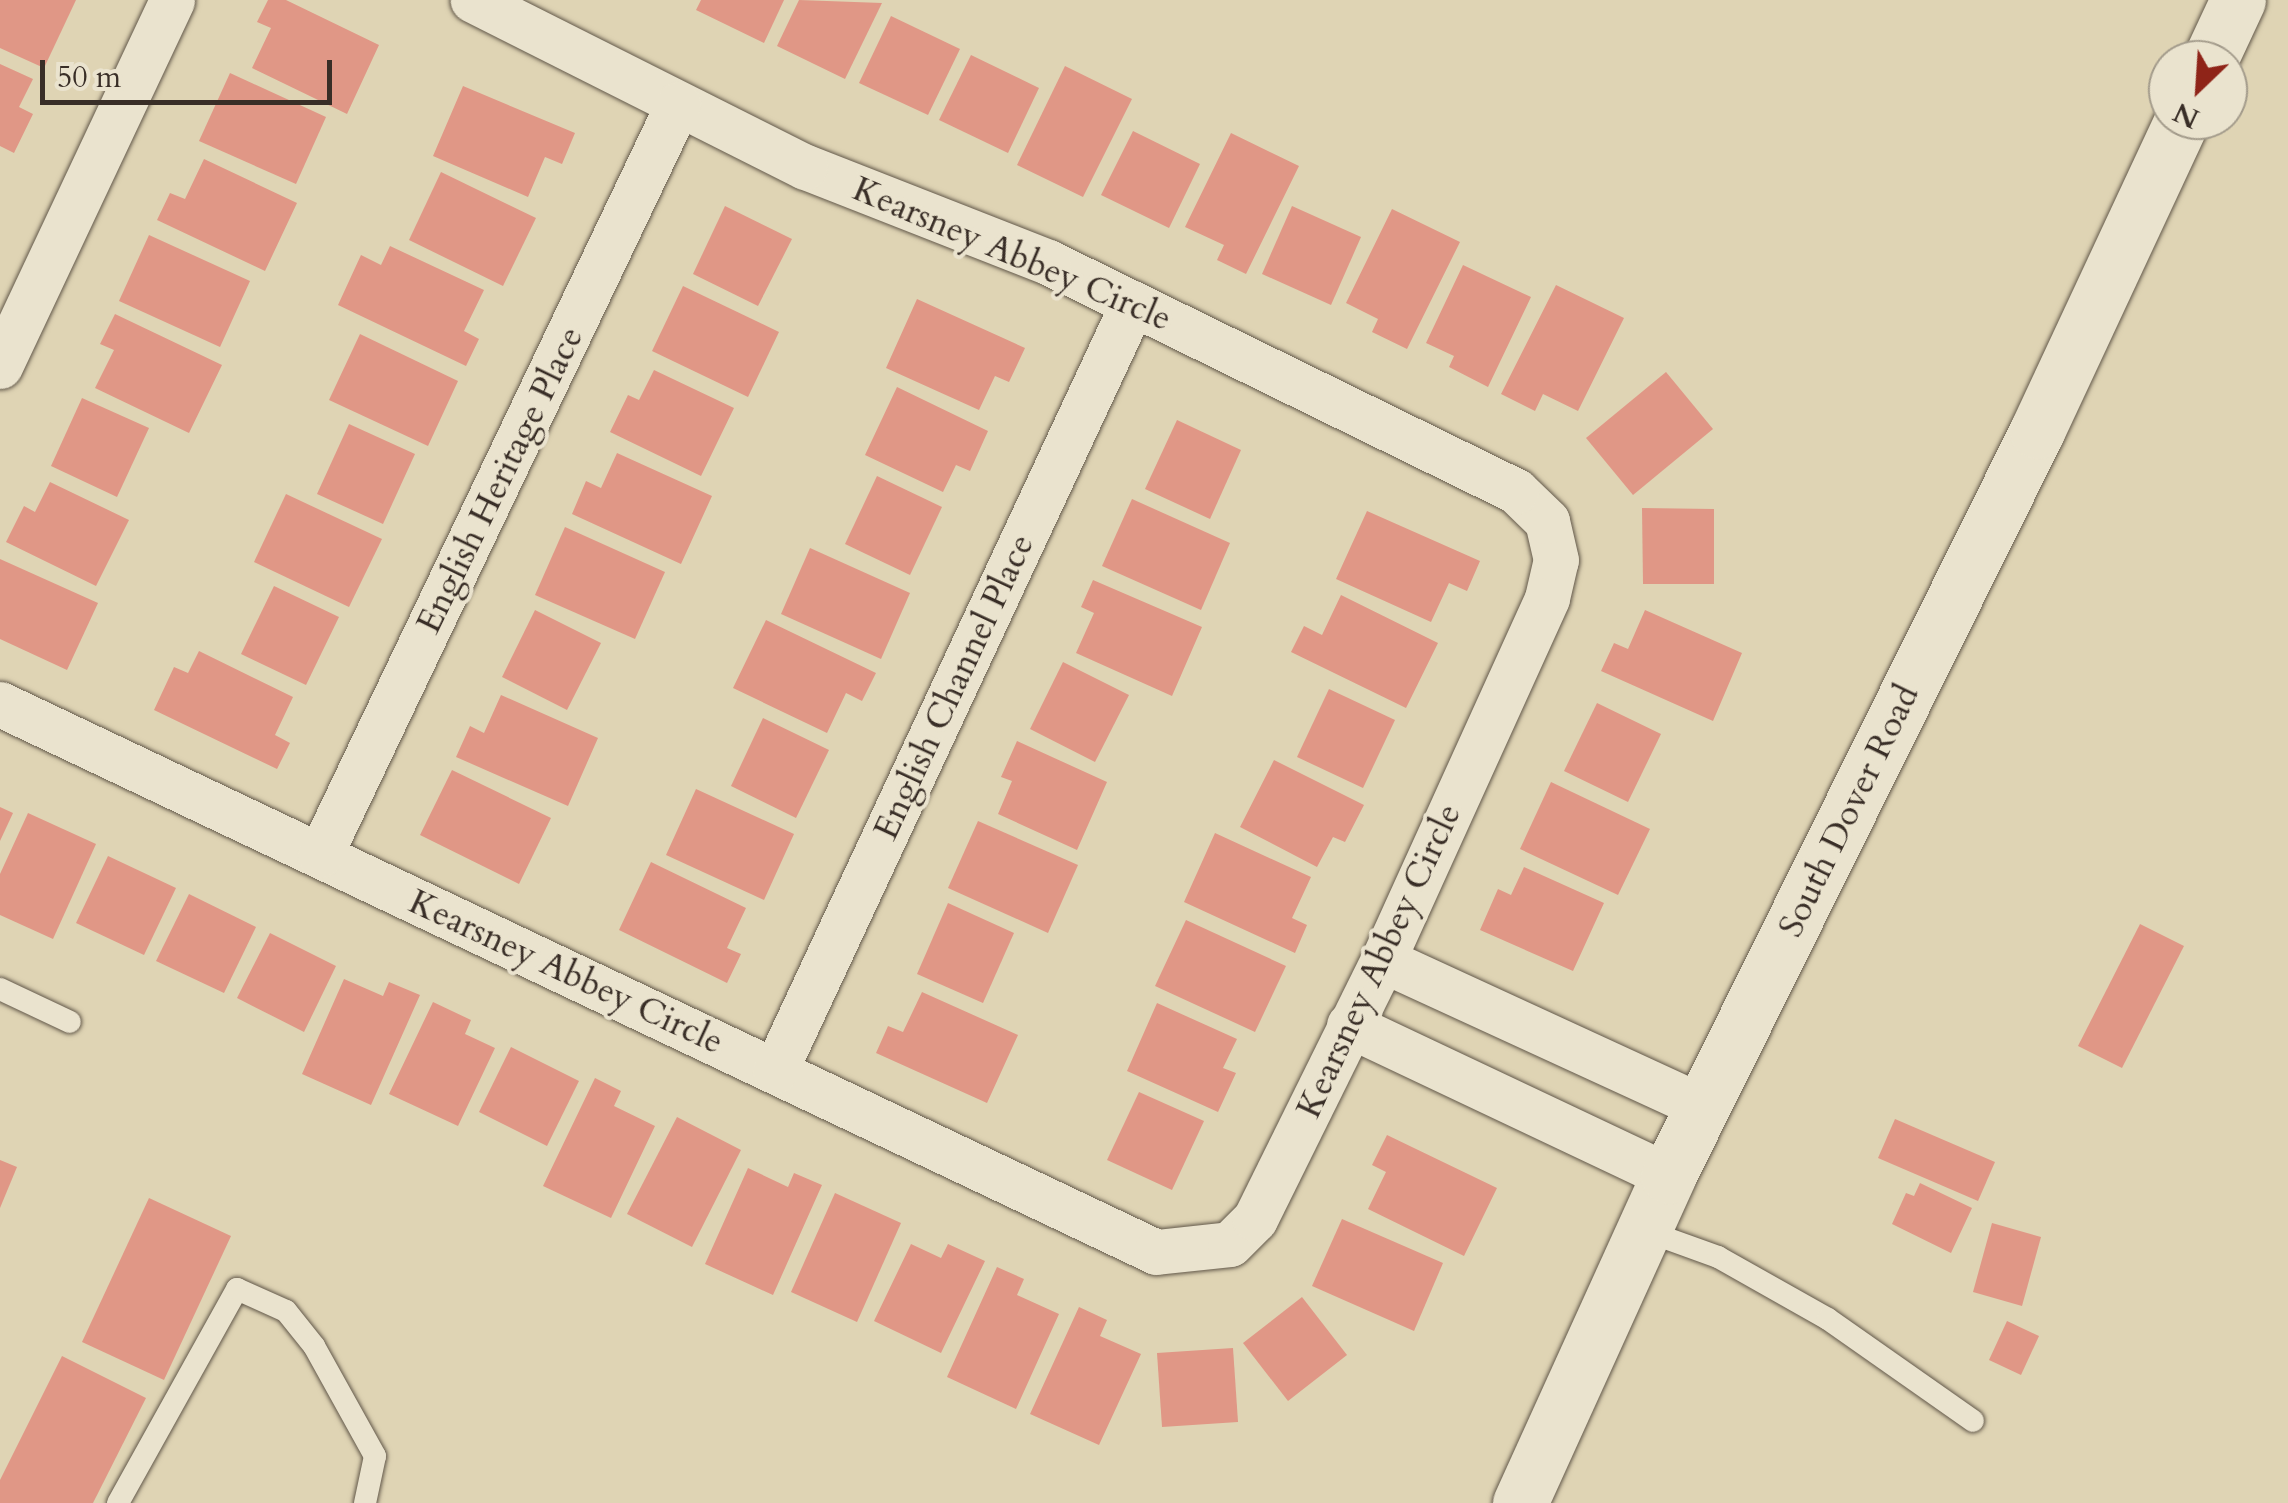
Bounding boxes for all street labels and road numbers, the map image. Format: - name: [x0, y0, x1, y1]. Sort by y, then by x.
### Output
- street label: Kearsney Abbey Circle: [847, 168, 1177, 340]
- street label: English Heritage Place: [408, 320, 592, 640]
- street label: English Channel Place: [865, 528, 1043, 846]
- street label: South Dover Road: [1770, 678, 1928, 944]
- street label: Kearsney Abbey Circle: [1288, 797, 1470, 1125]
- street label: Kearsney Abbey Circle: [402, 881, 730, 1063]

